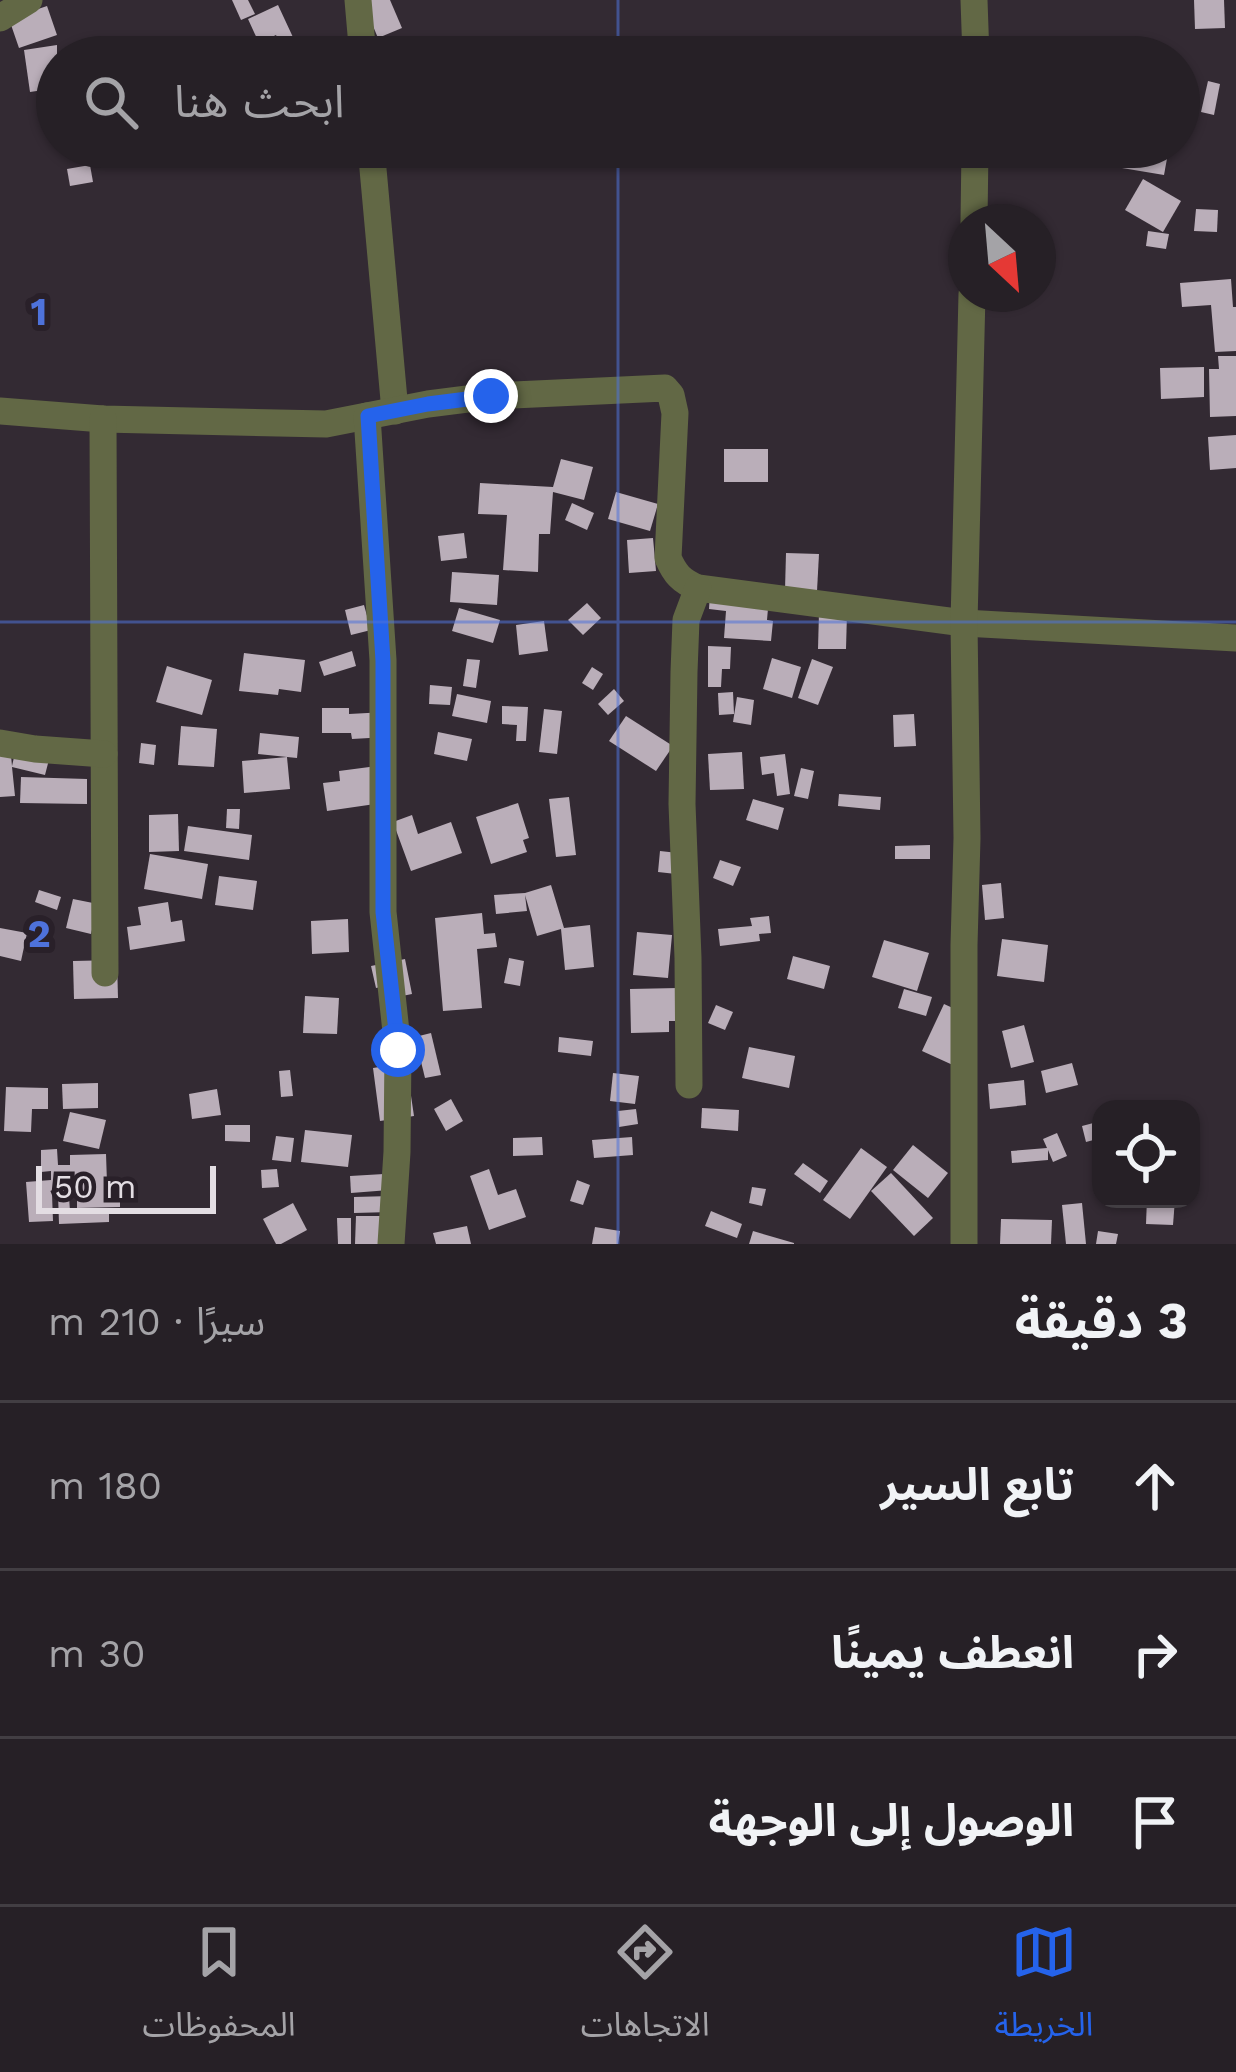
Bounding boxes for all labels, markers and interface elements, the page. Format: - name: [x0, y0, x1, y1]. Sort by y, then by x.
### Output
- search box: [36, 36, 1200, 168]
- icon: search: [78, 69, 144, 135]
- text: ابحث هنا: [174, 75, 344, 128]
- north arrow: [948, 204, 1056, 312]
- text: 1: [31, 289, 47, 334]
- route end: [464, 369, 518, 423]
- text: 2: [27, 911, 51, 956]
- route start: [371, 1023, 425, 1077]
- map controls: [1092, 1100, 1200, 1208]
- button: locate: [1092, 1100, 1200, 1208]
- scale bar: [36, 1160, 216, 1213]
- text: 50 m: [54, 1167, 136, 1206]
- text: 3 دقيقة: [1015, 1291, 1188, 1350]
- text: سيرًا · 210 m: [48, 1299, 265, 1344]
- icon: ahead: [1122, 1453, 1188, 1519]
- text: تابع السير: [881, 1458, 1074, 1511]
- text: 180 m: [48, 1463, 162, 1508]
- icon: right: [1122, 1621, 1188, 1687]
- text: انعطف يمينًا: [831, 1626, 1074, 1679]
- text: 30 m: [48, 1631, 145, 1676]
- icon: arrive: [1122, 1789, 1188, 1855]
- text: الوصول إلى الوجهة: [708, 1794, 1074, 1847]
- tab: المحفوظات: [143, 1919, 296, 2060]
- tab: الاتجاهات: [581, 1919, 710, 2060]
- tab: الخريطة: [995, 1919, 1093, 2060]

